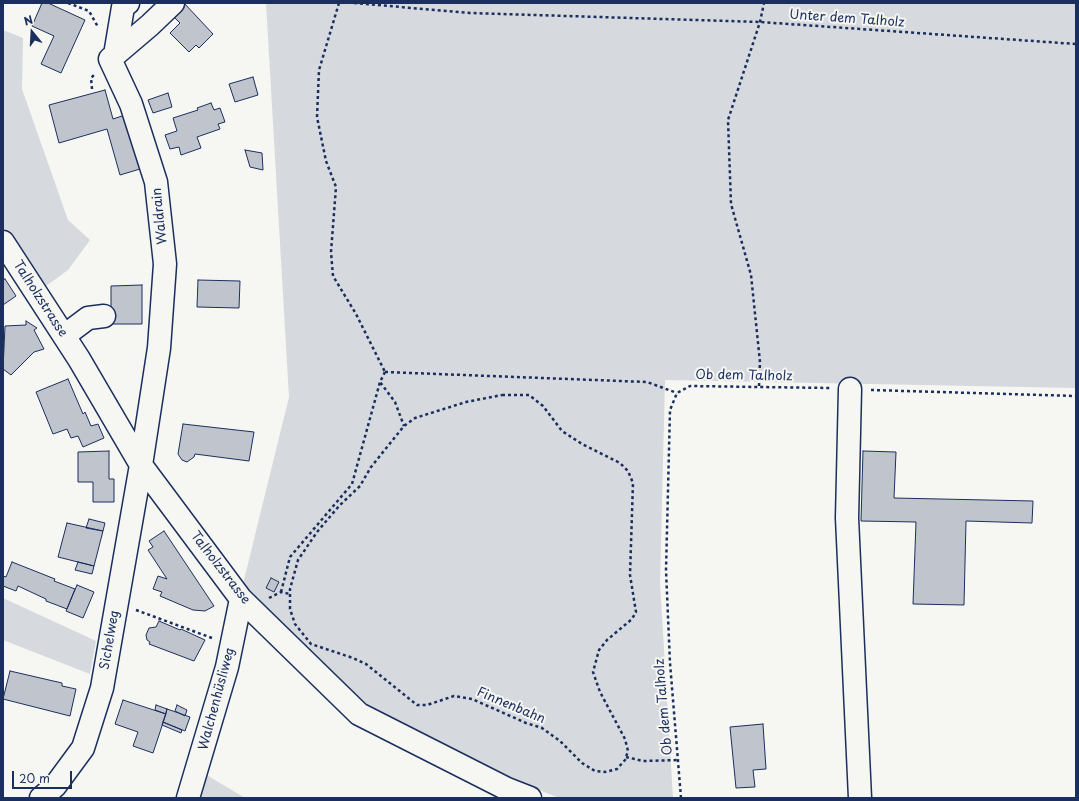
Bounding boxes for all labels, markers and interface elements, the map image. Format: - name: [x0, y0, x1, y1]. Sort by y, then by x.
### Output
- street label: Unter dem Talholz: [789, 7, 905, 31]
- text: N: [21, 11, 35, 30]
- north arrow: [12, 12, 52, 52]
- street label: Waldrain: [149, 187, 171, 245]
- street label: Talholzstrasse: [10, 258, 70, 340]
- street label: Ob dem Talholz: [695, 367, 793, 385]
- street label: Talholzstrasse: [187, 529, 253, 607]
- street label: Sichelweg: [97, 609, 123, 671]
- street label: Walchenhüsliweg: [196, 646, 238, 752]
- street label: Ob dem Talholz: [652, 658, 676, 756]
- street label: Finnenbahn: [474, 685, 548, 727]
- scale bar: [14, 763, 74, 789]
- text: 20 m: [19, 769, 50, 787]

